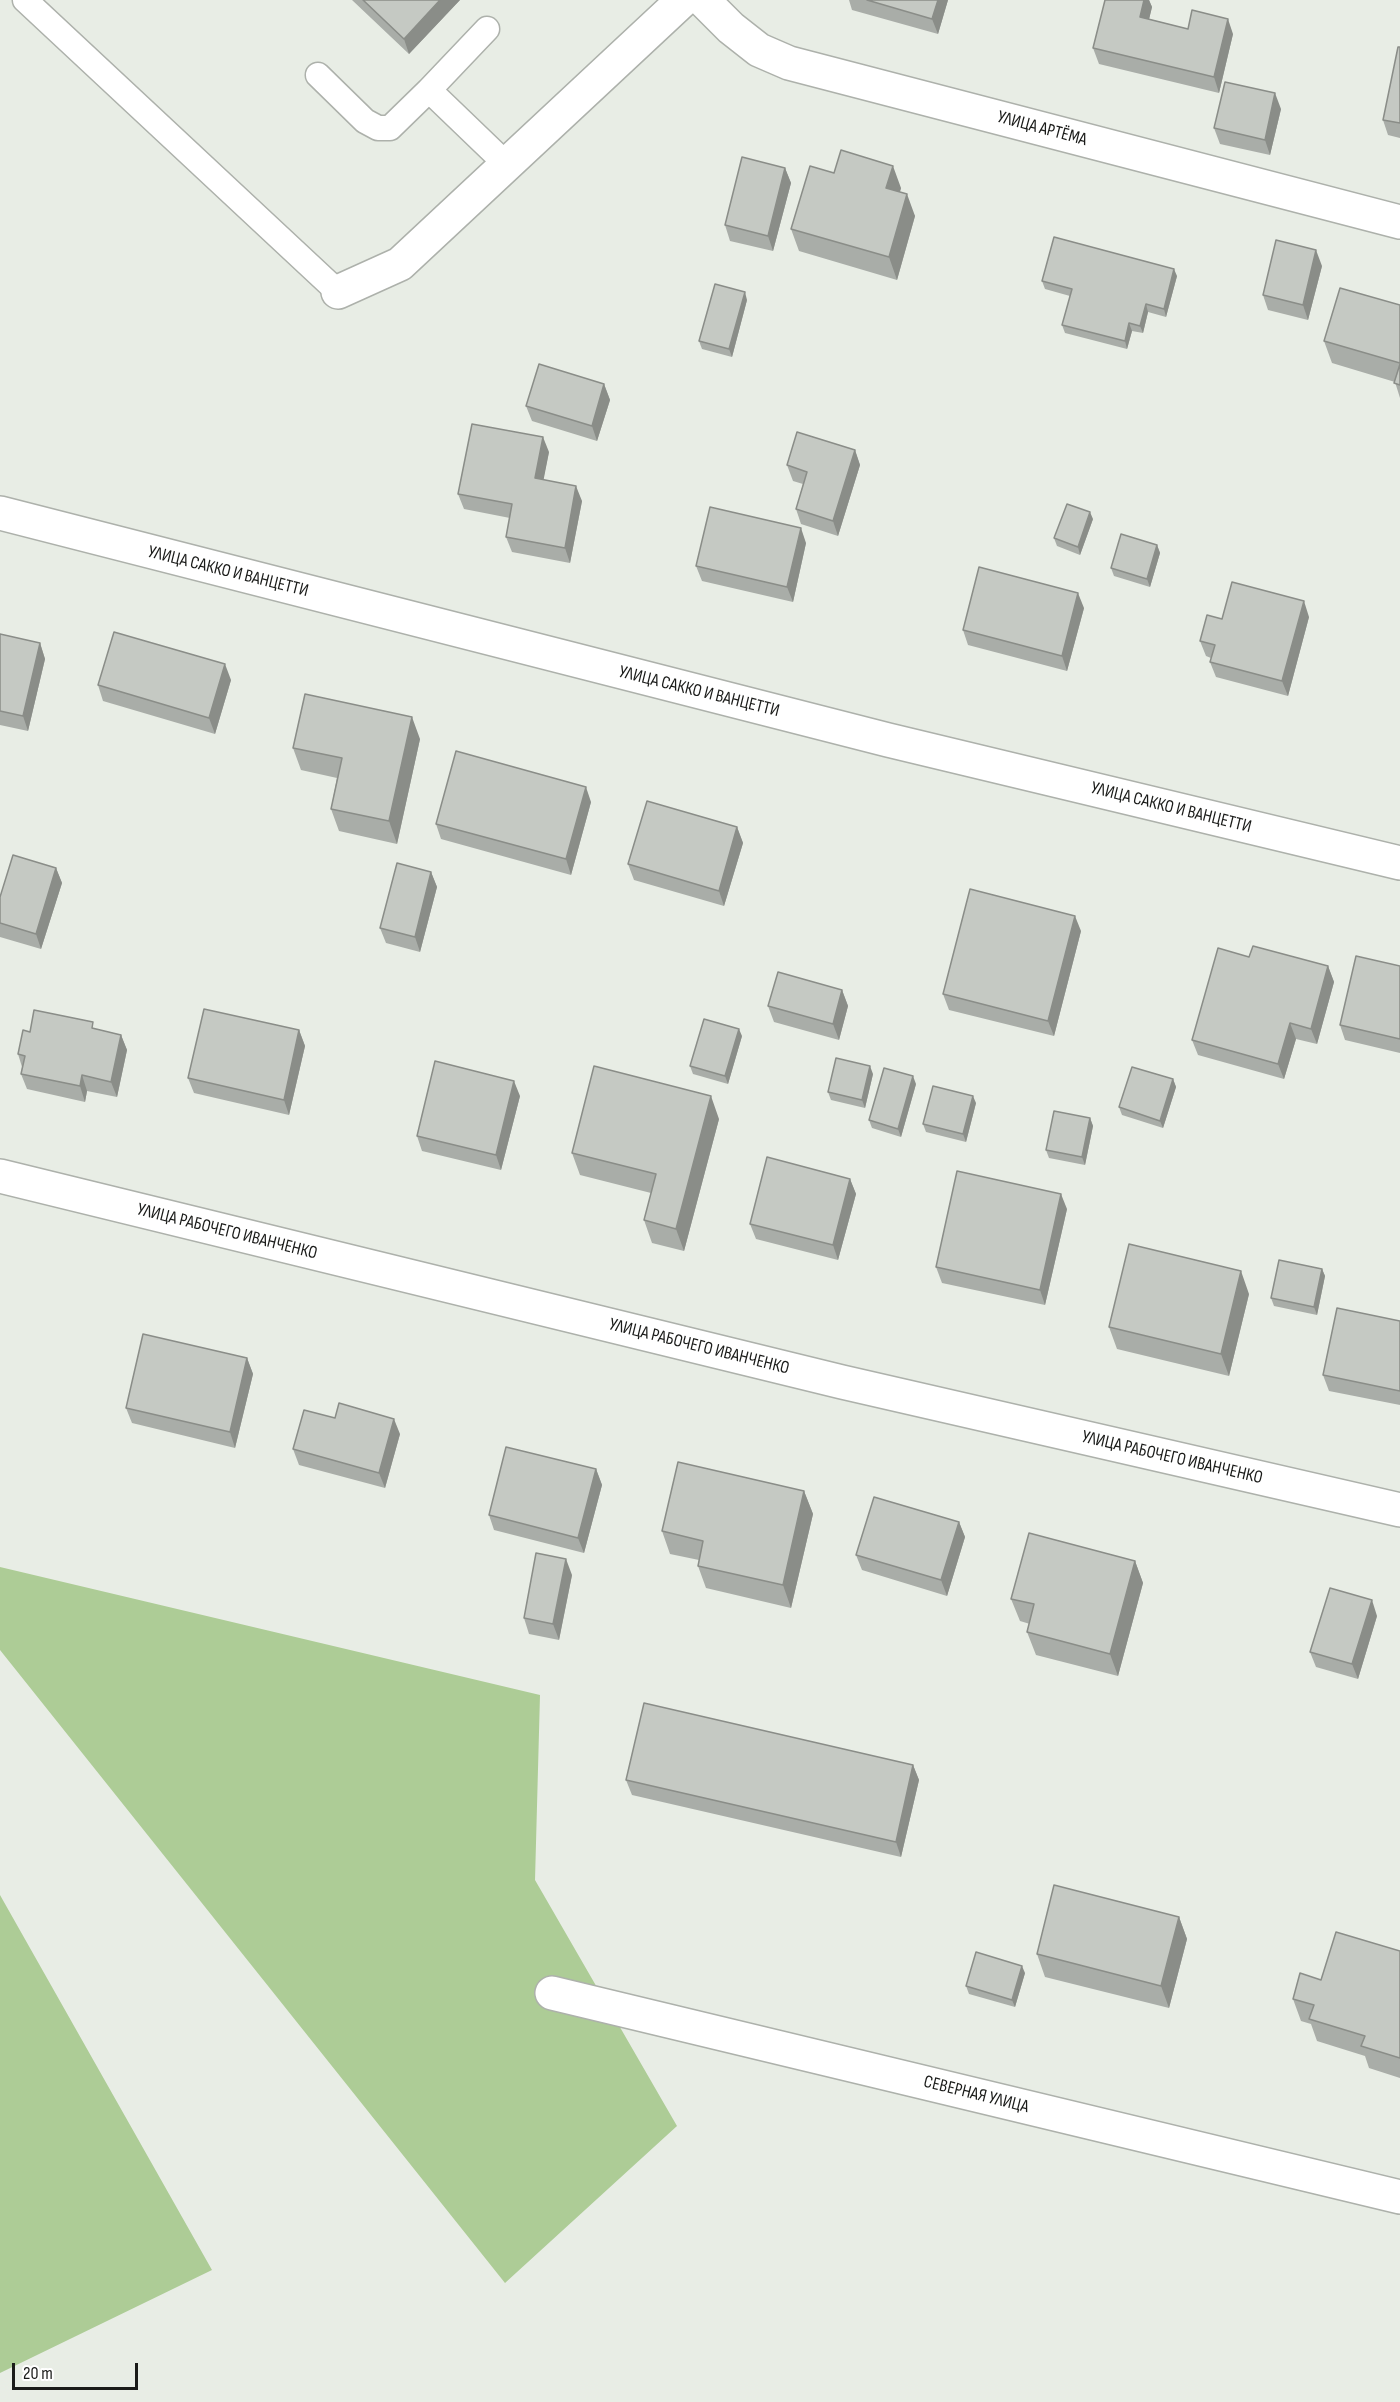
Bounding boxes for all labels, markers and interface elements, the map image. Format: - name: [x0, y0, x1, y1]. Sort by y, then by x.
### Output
- street label: УЛИЦА АРТЁМА: [995, 107, 1089, 151]
- street label: УЛИЦА САККО И ВАНЦЕТТИ: [146, 542, 310, 602]
- street label: УЛИЦА САККО И ВАНЦЕТТИ: [617, 662, 781, 722]
- street label: УЛИЦА САККО И ВАНЦЕТТИ: [1089, 778, 1253, 838]
- street label: УЛИЦА РАБОЧЕГО ИВАНЧЕНКО: [135, 1199, 319, 1265]
- street label: УЛИЦА РАБОЧЕГО ИВАНЧЕНКО: [607, 1314, 791, 1380]
- street label: УЛИЦА РАБОЧЕГО ИВАНЧЕНКО: [1079, 1427, 1265, 1489]
- street label: СЕВЕРНАЯ УЛИЦА: [921, 2072, 1031, 2118]
- scale bar: [15, 2351, 141, 2389]
- text: 20 m: [23, 2363, 53, 2384]

